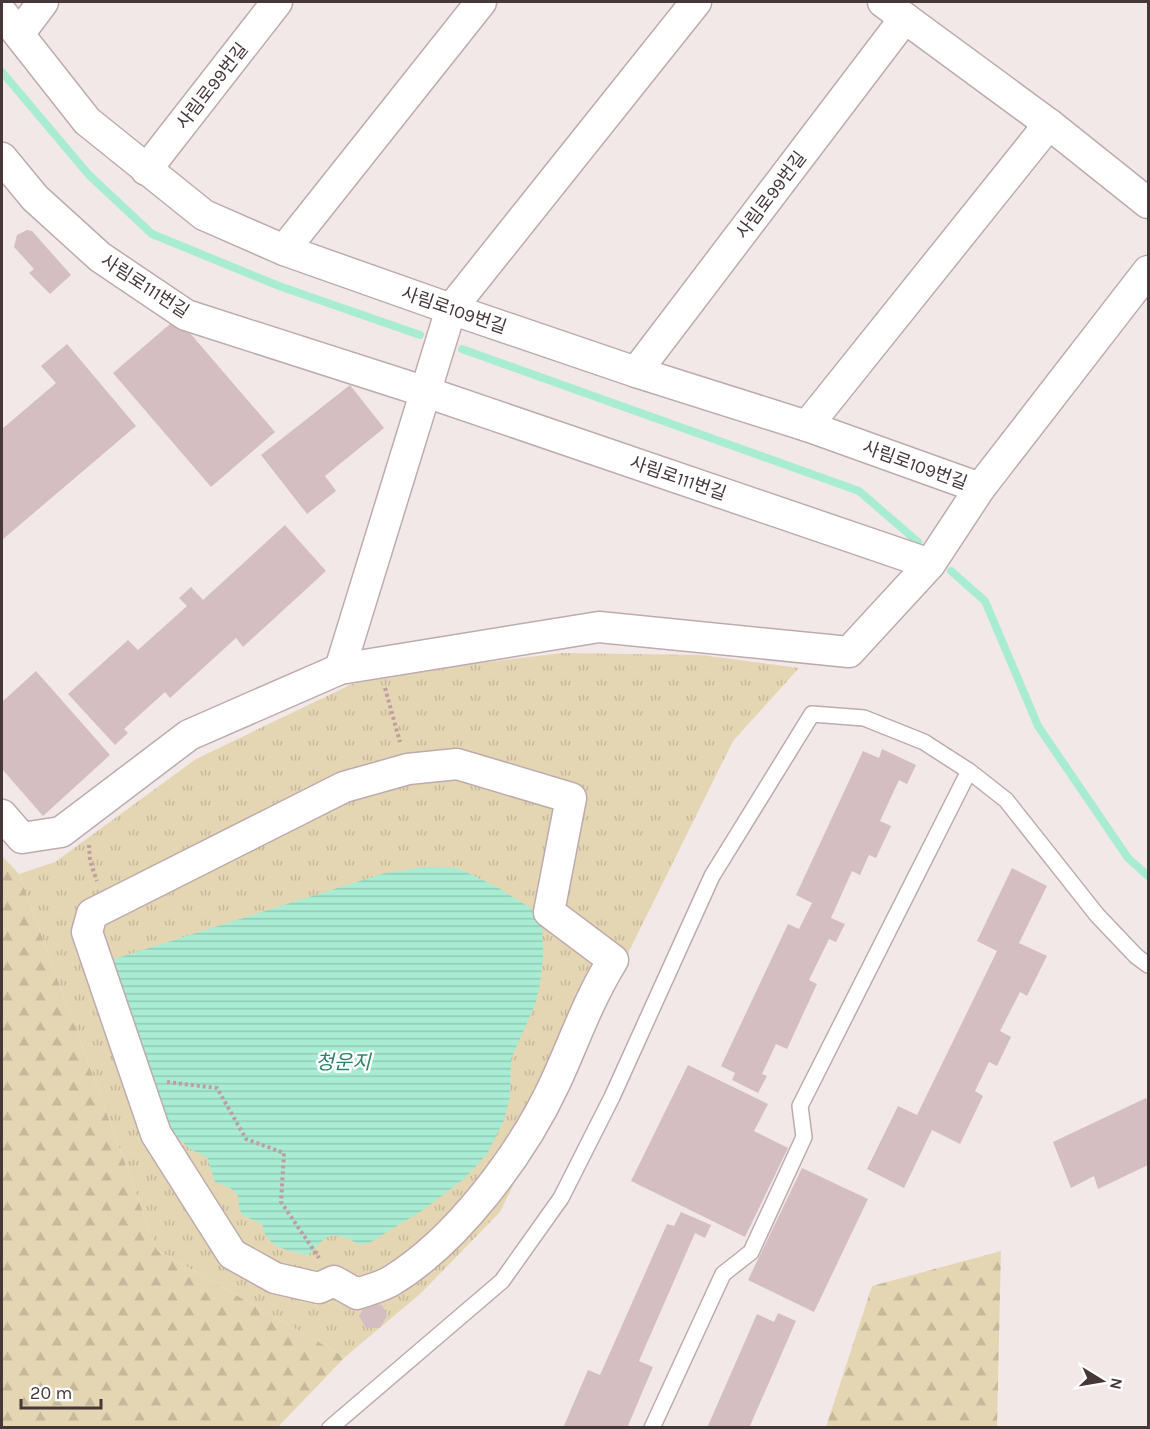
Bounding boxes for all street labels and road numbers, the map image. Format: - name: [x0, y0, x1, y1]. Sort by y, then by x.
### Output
- street label: 사림로99번길: [171, 38, 253, 134]
- street label: 사림로99번길: [731, 147, 811, 243]
- street label: 사림로111번길: [97, 249, 193, 323]
- street label: 사림로109번길: [398, 282, 510, 338]
- street label: 사림로109번길: [860, 436, 970, 494]
- street label: 사림로111번길: [627, 451, 729, 505]

